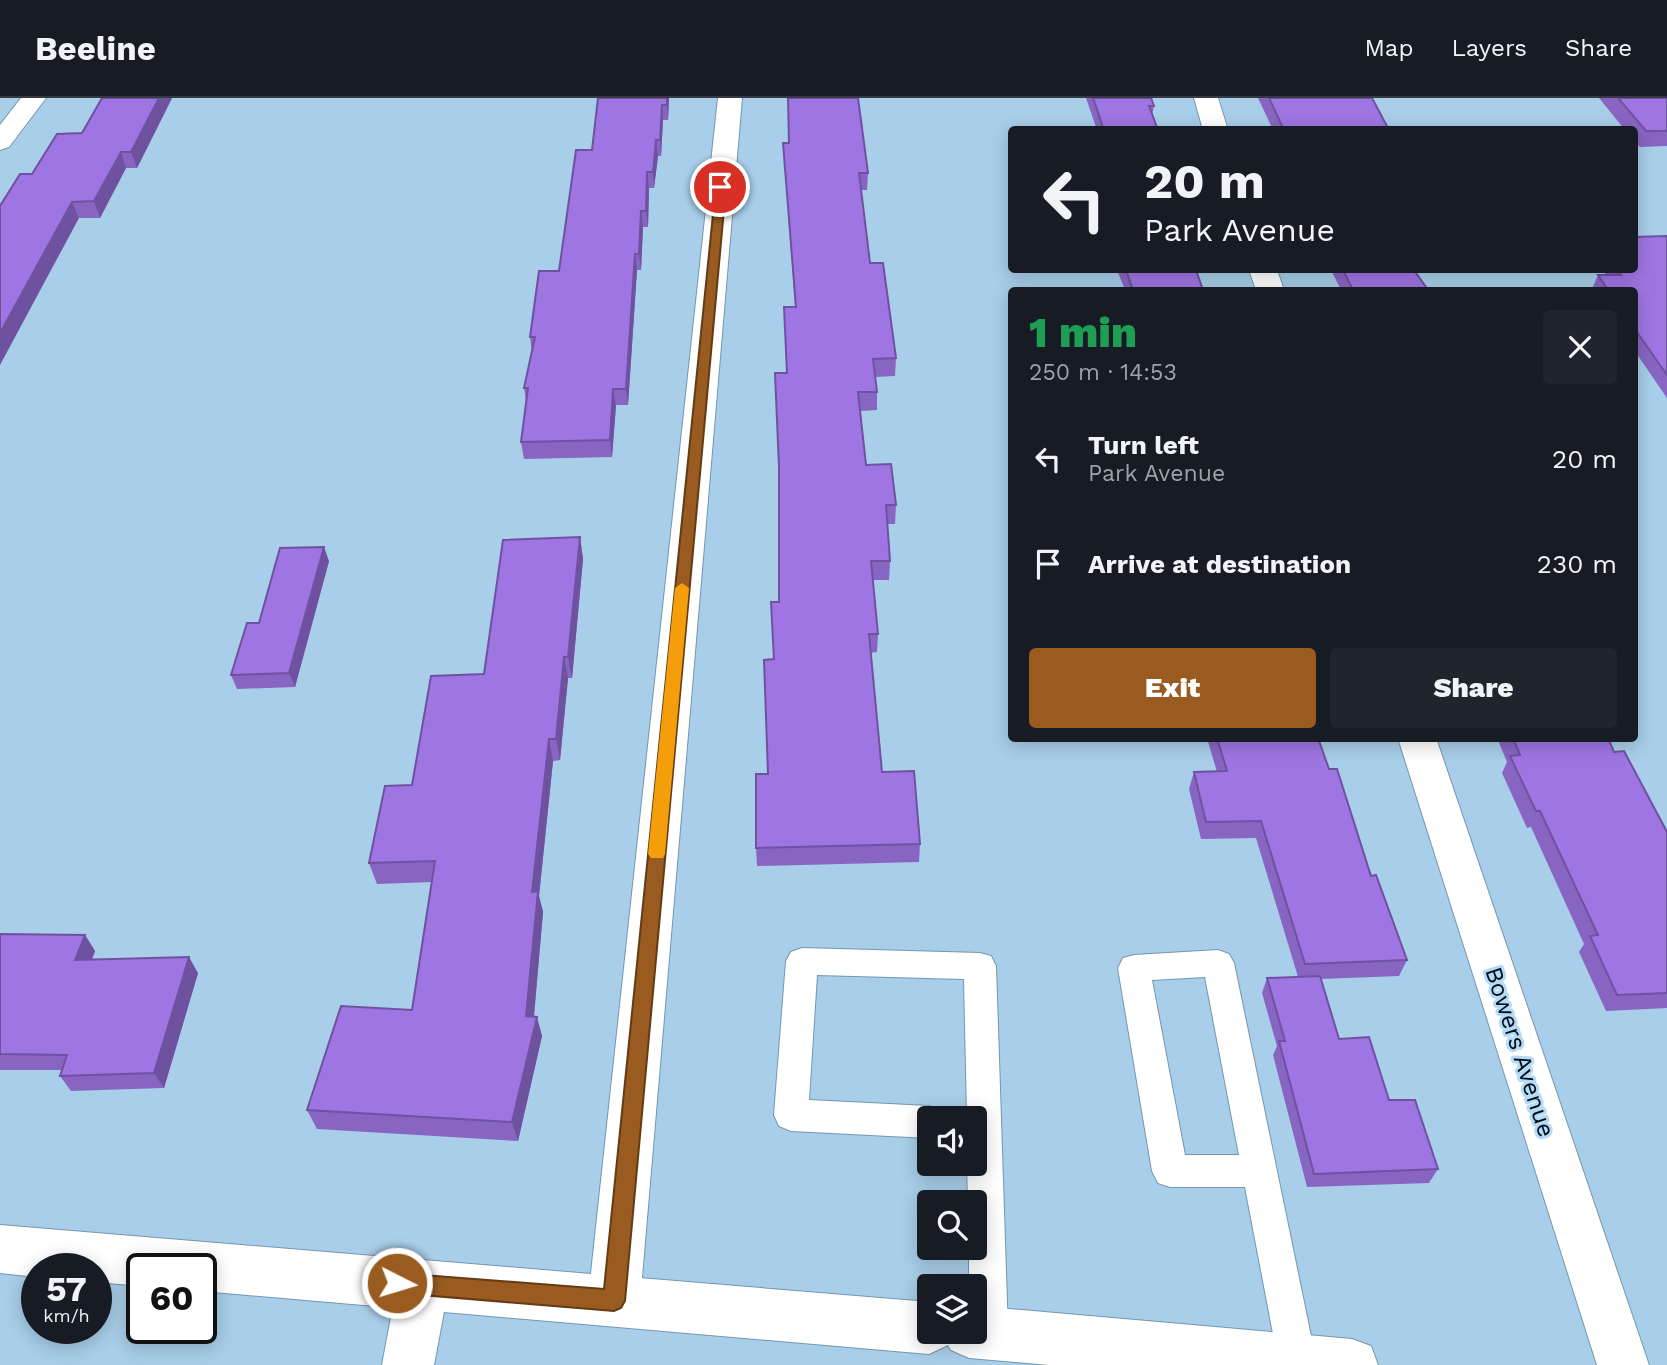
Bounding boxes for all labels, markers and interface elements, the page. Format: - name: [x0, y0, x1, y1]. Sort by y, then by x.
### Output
- text: Beeline: [35, 29, 156, 68]
- text: Map: [1365, 34, 1413, 62]
- text: Layers: [1451, 34, 1527, 62]
- text: Share: [1565, 34, 1632, 62]
- text: 20 m: [1144, 152, 1265, 210]
- icon: left: [1029, 154, 1120, 245]
- pin: [690, 157, 750, 217]
- icon: arrive: [701, 168, 739, 206]
- text: Park Avenue: [1144, 211, 1335, 249]
- text: 1 min: [1029, 308, 1137, 357]
- button: close: [1543, 310, 1617, 384]
- text: 250 m · 14:53: [1029, 359, 1177, 386]
- text: Turn left: [1088, 430, 1199, 460]
- icon: left: [1029, 440, 1067, 478]
- text: 20 m: [1552, 444, 1617, 474]
- text: Park Avenue: [1088, 460, 1225, 487]
- icon: arrive: [1029, 545, 1067, 583]
- text: Arrive at destination: [1088, 549, 1351, 579]
- text: 230 m: [1537, 549, 1617, 579]
- button: Exit: [1029, 648, 1316, 728]
- button: Share: [1330, 648, 1617, 728]
- street label: Bowers Avenue: [1479, 963, 1561, 1141]
- map controls: [917, 1106, 987, 1344]
- button: sound: [917, 1106, 987, 1176]
- button: search: [917, 1190, 987, 1260]
- position arrow: [360, 1246, 434, 1320]
- speed limit sign: 60: [126, 1253, 217, 1344]
- text: 57: [46, 1268, 87, 1310]
- button: layers: [917, 1274, 987, 1344]
- text: km/h: [43, 1305, 90, 1326]

